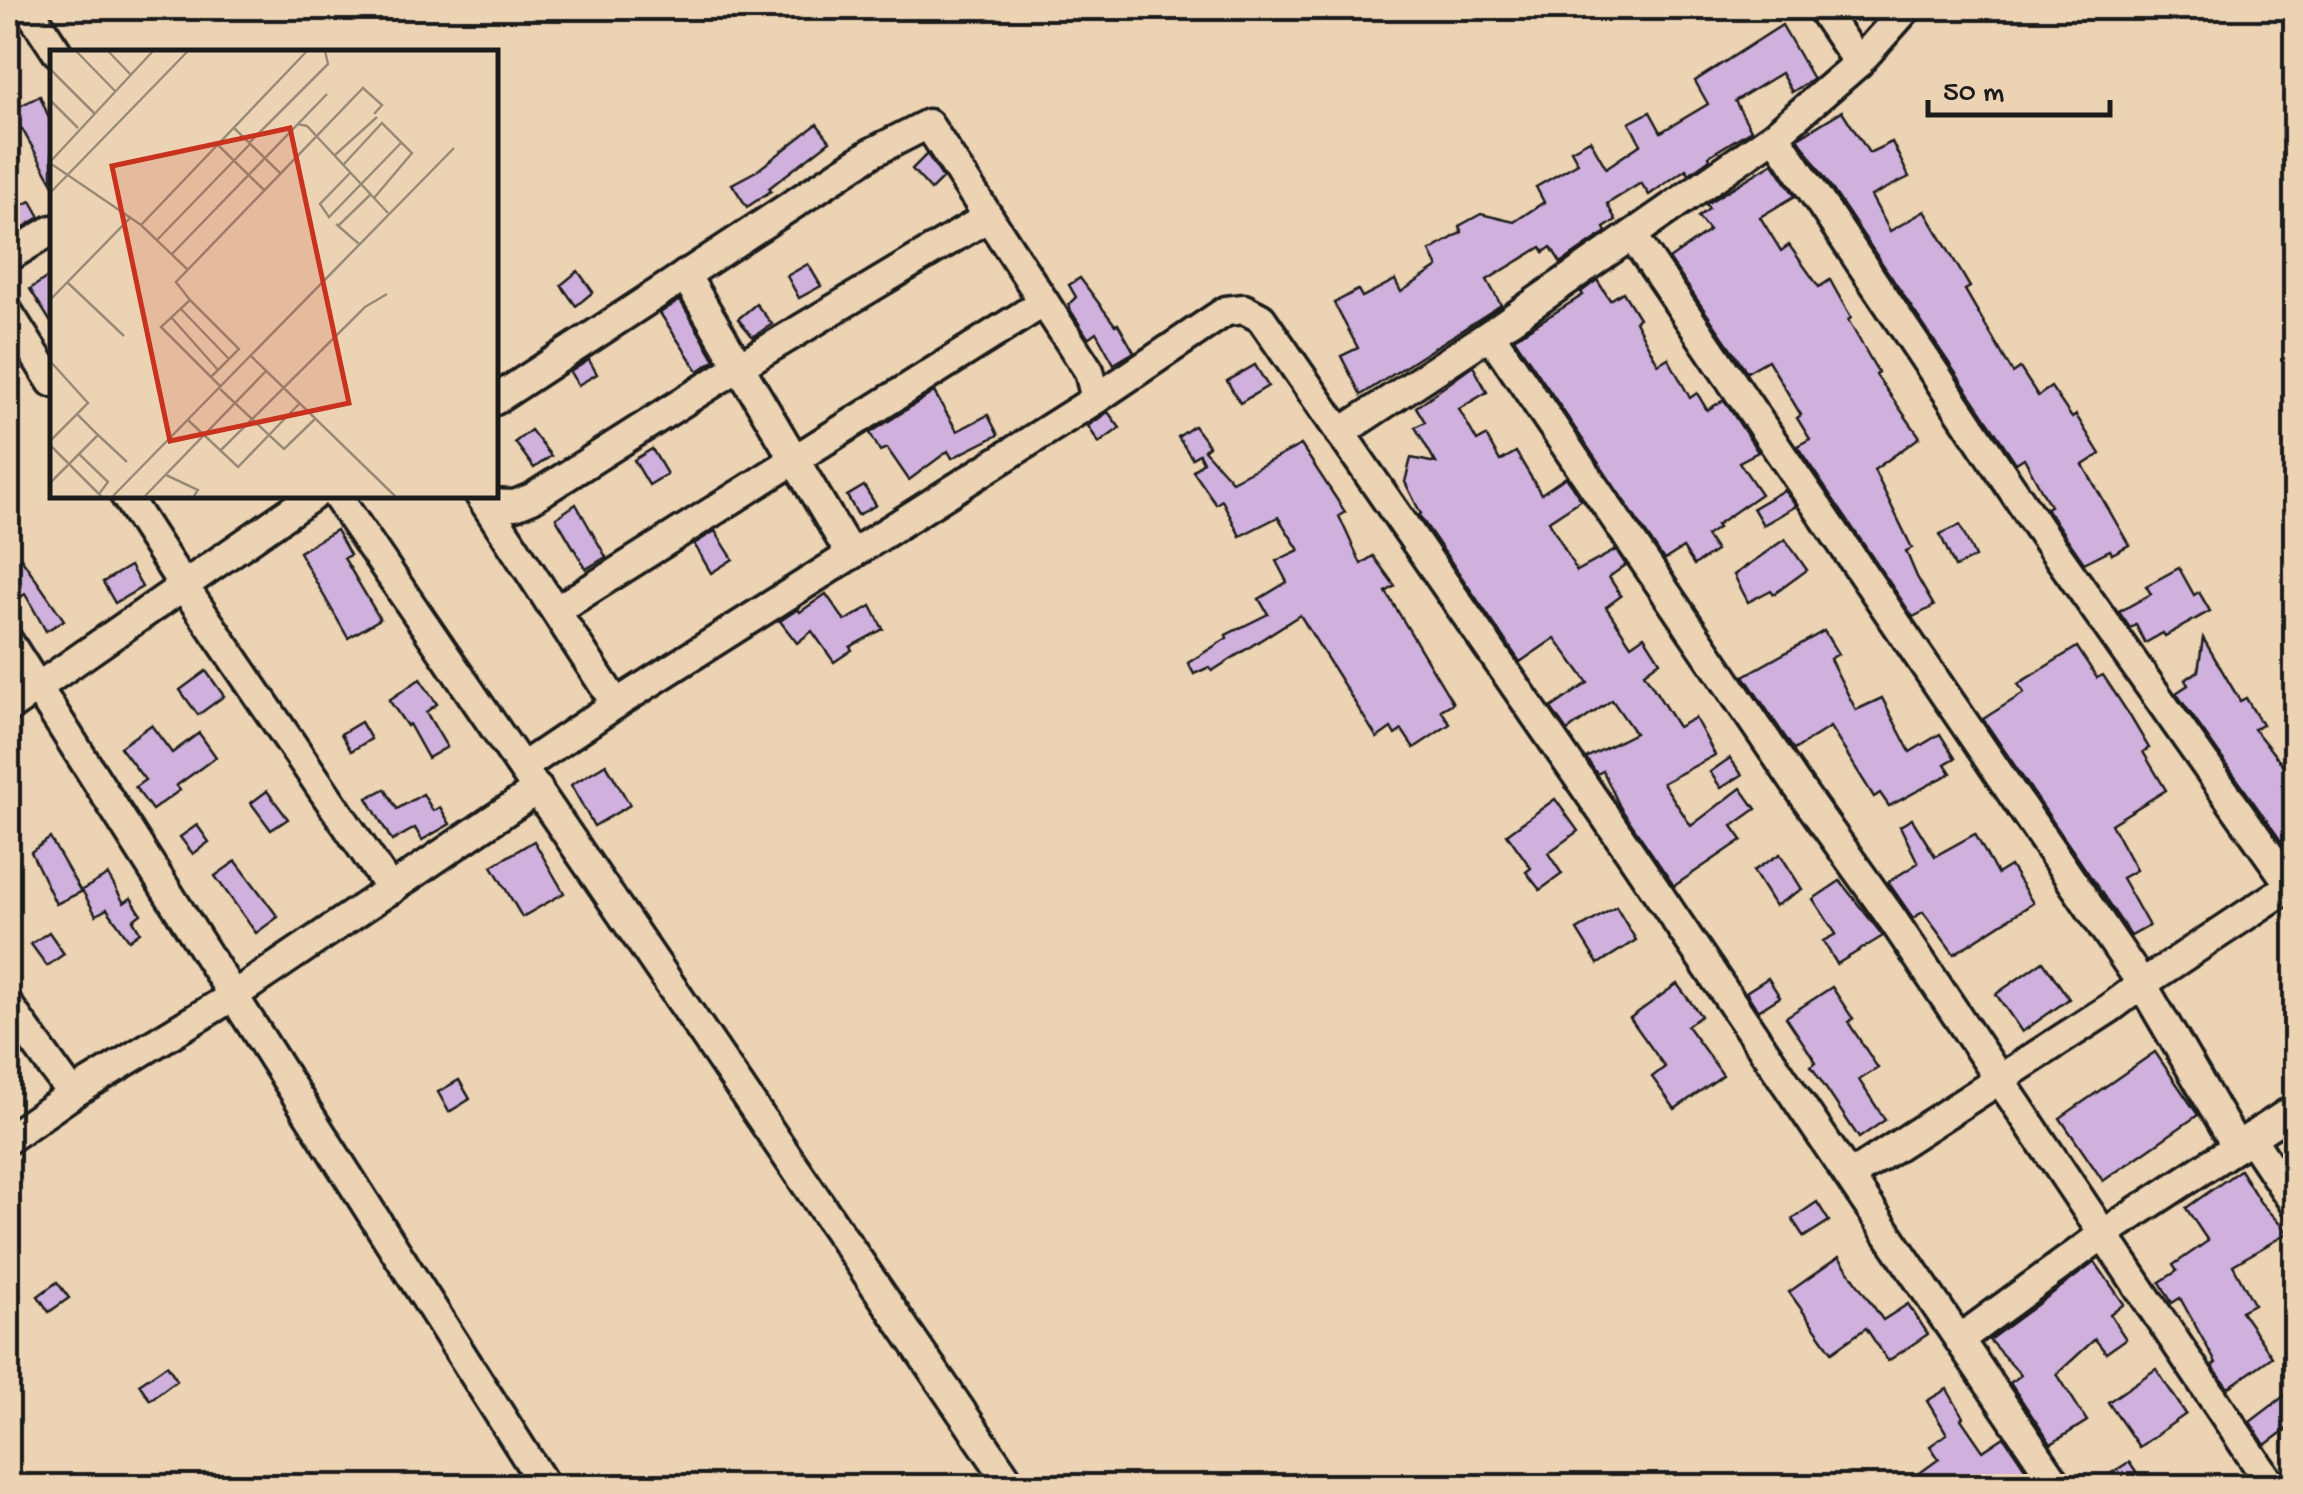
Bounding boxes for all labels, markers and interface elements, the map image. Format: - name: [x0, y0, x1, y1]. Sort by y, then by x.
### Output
- inset map: [50, 50, 498, 498]
- scale bar: [1928, 55, 2110, 117]
- text: 50 m: [1943, 77, 2004, 112]

